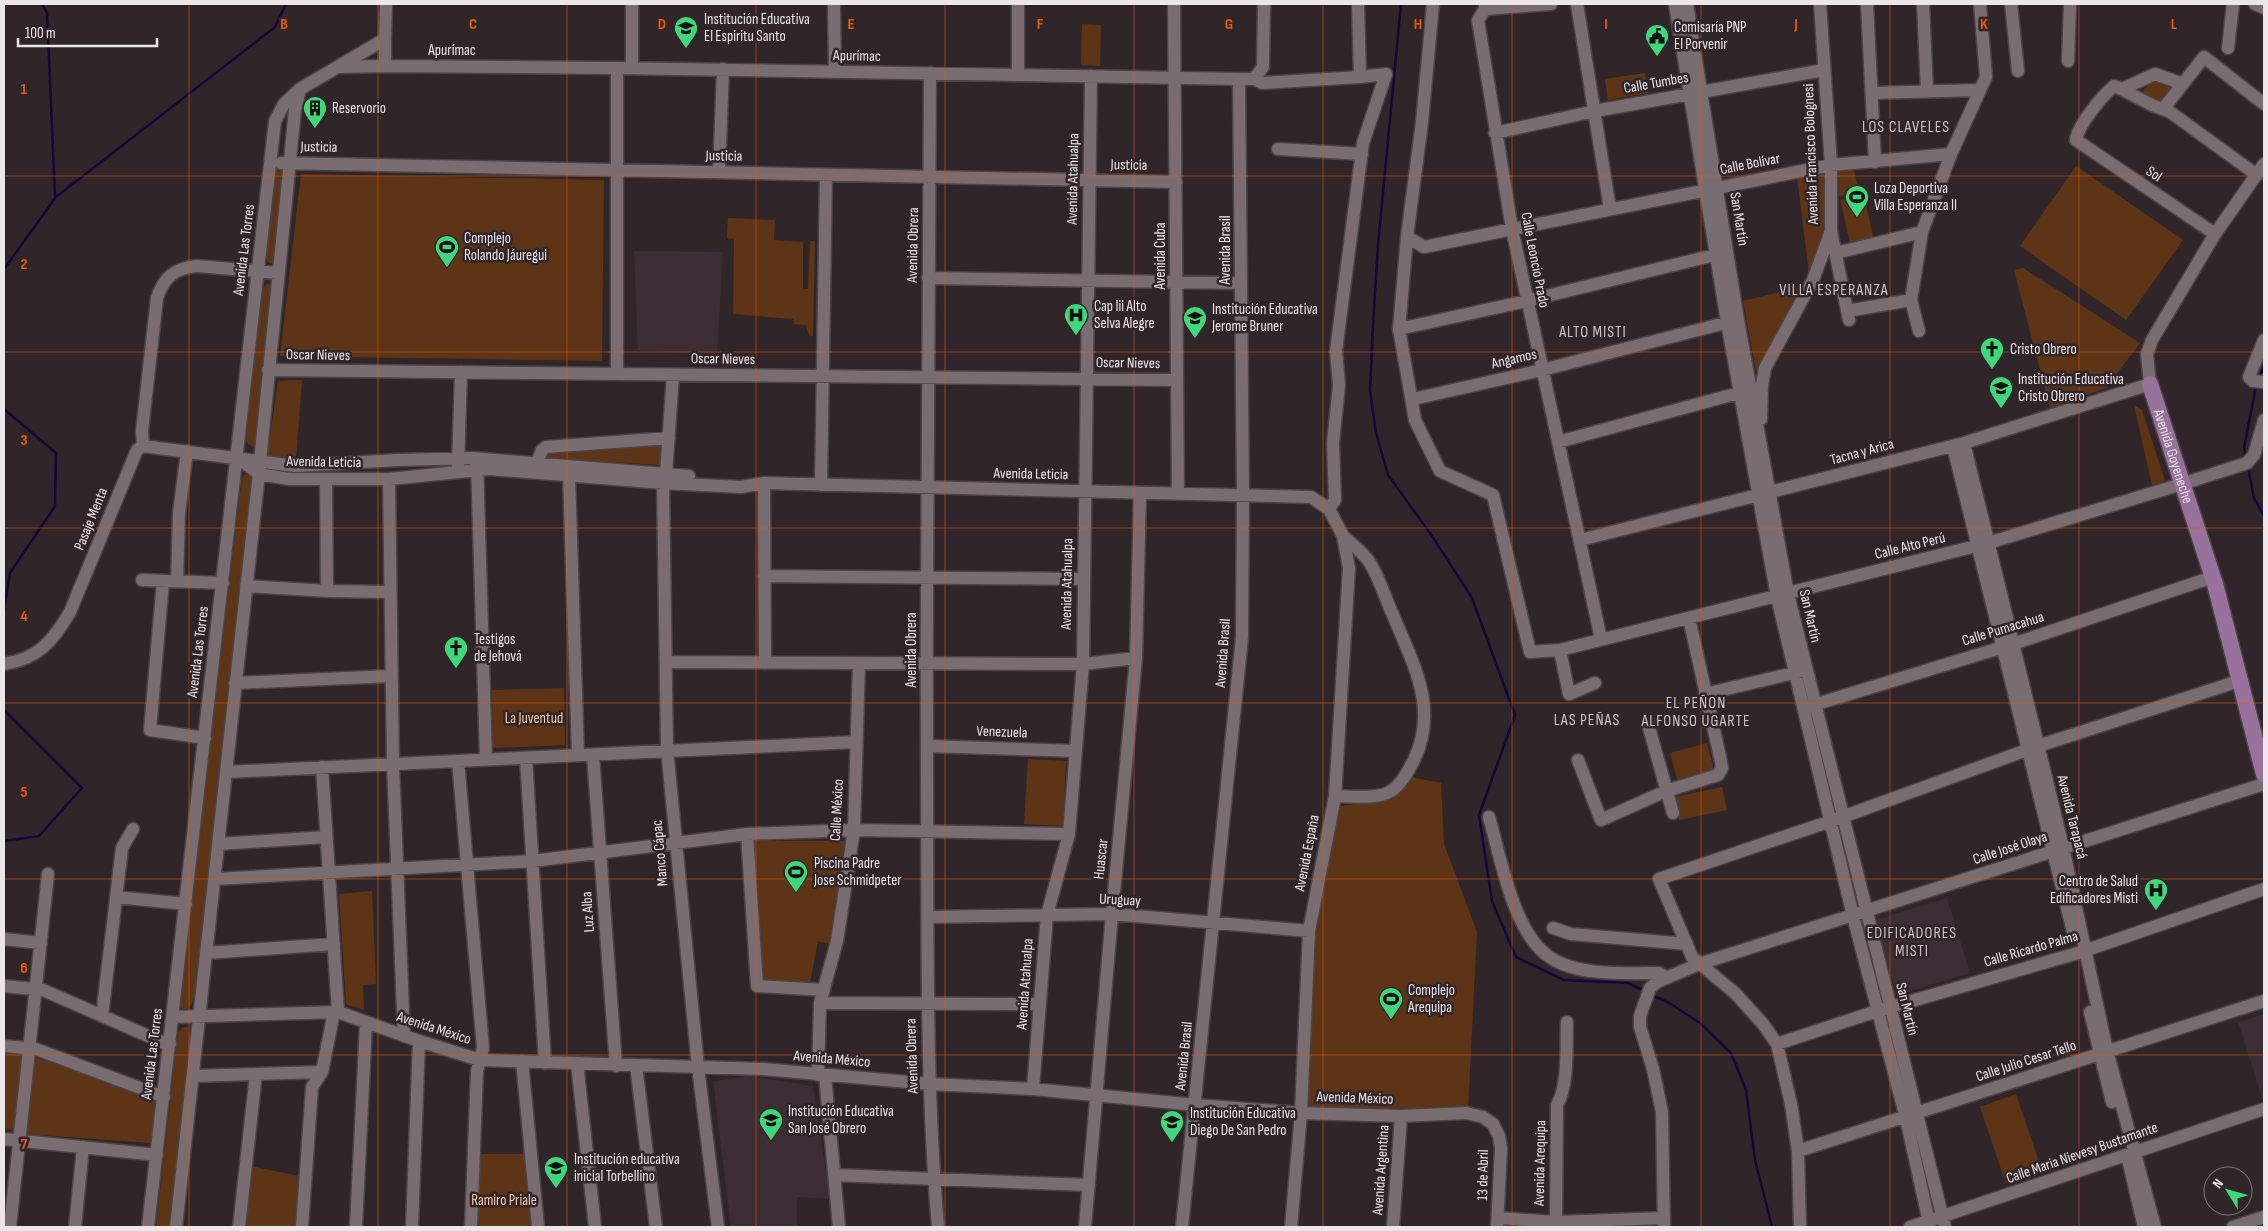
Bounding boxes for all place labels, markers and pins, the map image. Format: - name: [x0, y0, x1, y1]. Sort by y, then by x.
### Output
- place label: Institución Educativa El Espiritu Santo: [704, 10, 810, 46]
- school or university icon: Institución Educativa El Espiritu Santo: [673, 15, 699, 49]
- place label: Comisaría PNP El Porvenir: [1674, 18, 1746, 54]
- public building icon: Comisaría PNP El Porvenir: [1644, 23, 1670, 57]
- building icon: Reservorio: [302, 95, 328, 129]
- place label: Reservorio: [332, 99, 386, 118]
- place label: Loza Deportiva Villa Esperanza II: [1874, 179, 1957, 215]
- sports icon: Loza Deportiva Villa Esperanza II: [1844, 184, 1870, 218]
- place label: Complejo Rolando Jáuregui: [464, 229, 547, 265]
- sports icon: Complejo Rolando Jáuregui: [434, 234, 460, 268]
- place label: Cap Iii Alto Selva Alegre: [1094, 297, 1155, 333]
- place label: Institución Educativa Jerome Bruner: [1211, 300, 1318, 336]
- hospital icon: Cap Iii Alto Selva Alegre: [1063, 302, 1089, 336]
- school or university icon: Institución Educativa Jerome Bruner: [1182, 305, 1208, 339]
- church icon: Cristo Obrero: [1979, 336, 2005, 370]
- place label: Cristo Obrero: [2010, 340, 2077, 359]
- place label: Institución Educativa Cristo Obrero: [2018, 370, 2124, 406]
- school or university icon: Institución Educativa Cristo Obrero: [1988, 375, 2014, 409]
- place label: Testigos de Jehová: [474, 630, 522, 666]
- church icon: Testigos de Jehová: [443, 635, 469, 669]
- place label: Piscina Padre Jose Schmidpeter: [813, 854, 902, 890]
- sports icon: Piscina Padre Jose Schmidpeter: [783, 859, 809, 893]
- place label: Centro de Salud Edificadores Misti: [2050, 872, 2138, 908]
- hospital icon: Centro de Salud Edificadores Misti: [2143, 877, 2169, 911]
- place label: Complejo Arequipa: [1407, 981, 1455, 1017]
- sports icon: Complejo Arequipa: [1378, 986, 1404, 1020]
- place label: Institución Educativa San José Obrero: [788, 1102, 894, 1138]
- place label: Institución Educativa Diego De San Pedro: [1190, 1104, 1296, 1140]
- school or university icon: Institución Educativa San José Obrero: [758, 1107, 784, 1141]
- school or university icon: Institución Educativa Diego De San Pedro: [1159, 1109, 1185, 1143]
- place label: Institución educativa inicial Torbellino: [574, 1150, 680, 1186]
- school or university icon: Institución educativa inicial Torbellino: [543, 1155, 569, 1189]

